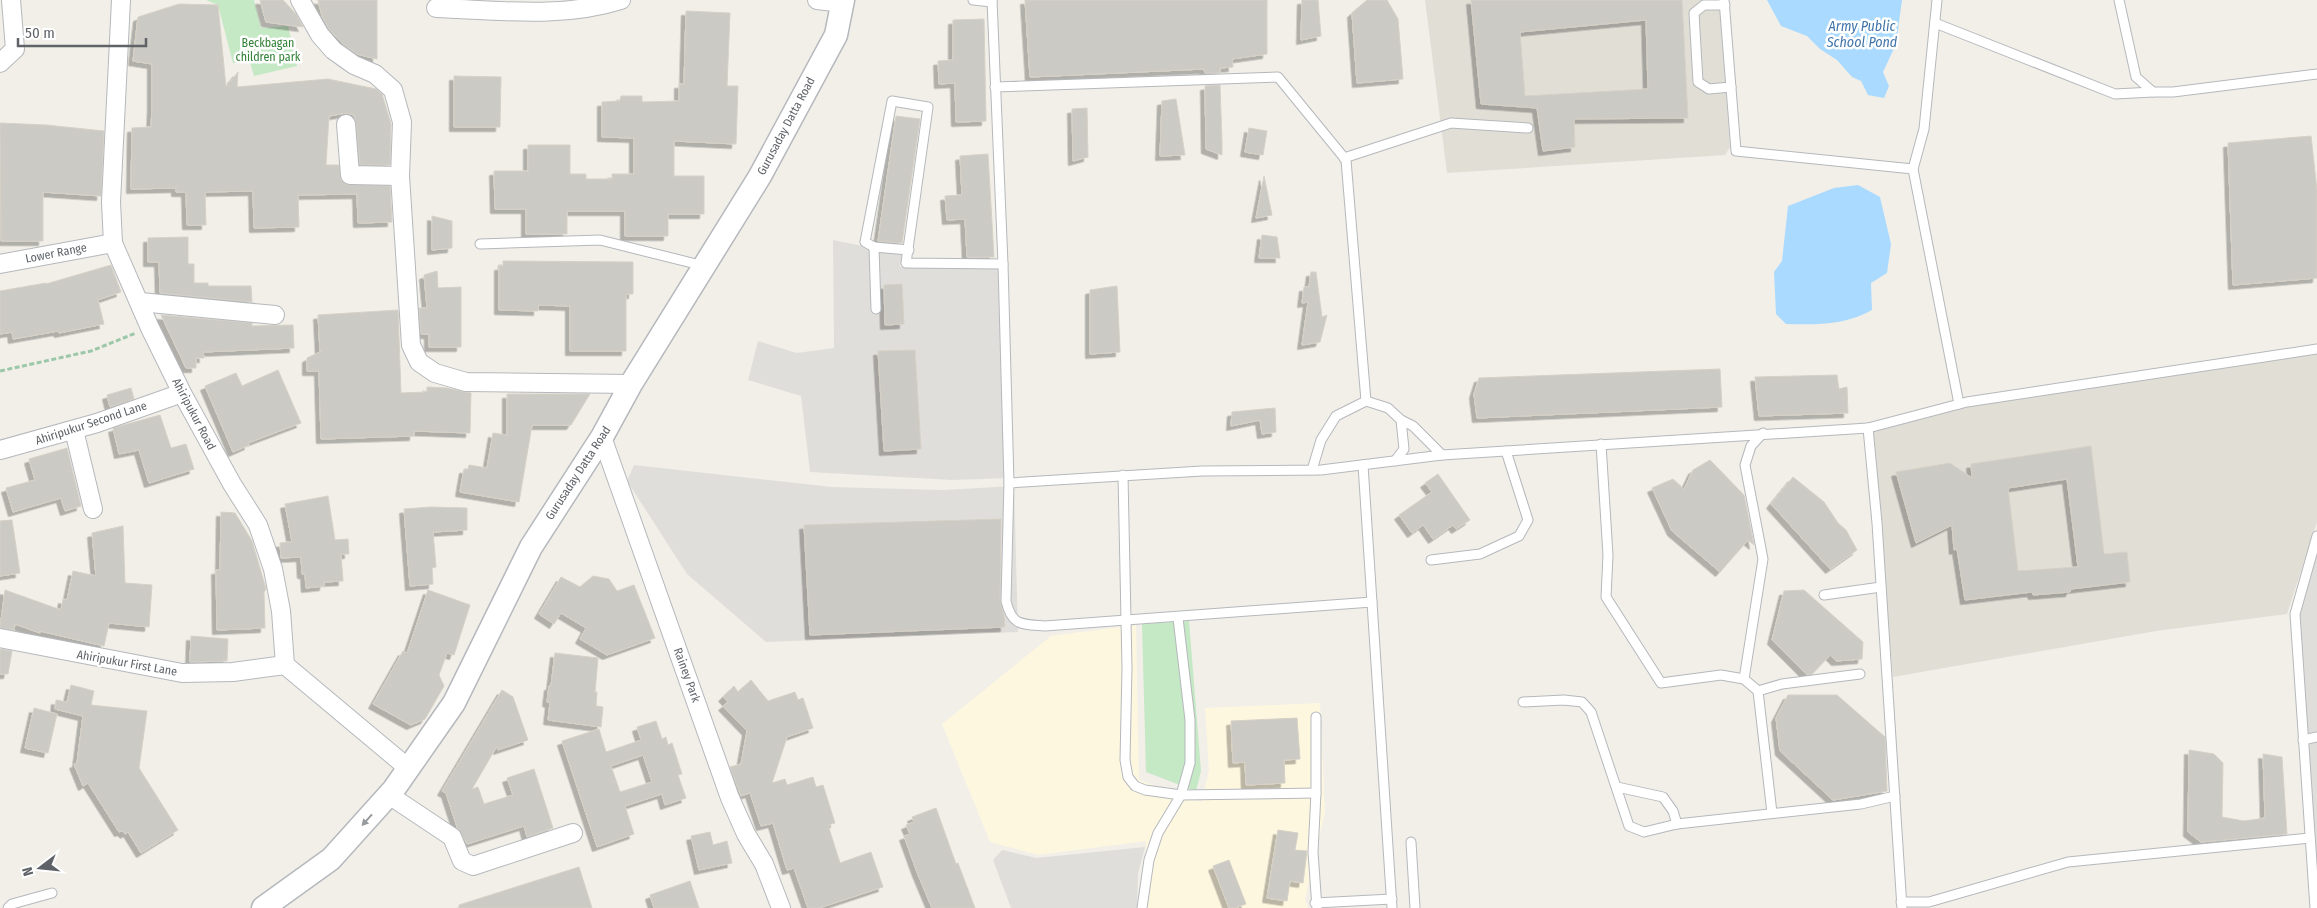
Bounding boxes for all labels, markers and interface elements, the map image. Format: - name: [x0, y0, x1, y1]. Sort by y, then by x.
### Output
- scale bar: [18, 15, 145, 47]
- water label: Army Public School Pond: [1826, 18, 1898, 51]
- text: 50 m: [25, 24, 55, 42]
- park label: Beckbagan children park: [236, 36, 301, 64]
- street label: Gurusaday Datta Road: [754, 75, 818, 177]
- street label: Lower Range: [24, 240, 88, 266]
- street label: Ahiripukur Road: [169, 376, 219, 452]
- street label: Ahiripukur Second Lane: [33, 398, 149, 448]
- street label: Gurusaday Datta Road: [542, 424, 614, 522]
- street label: Rainey Park: [671, 646, 703, 705]
- street label: Ahiripukur First Lane: [76, 647, 178, 679]
- one-way arrow: [361, 813, 372, 826]
- north arrow: [15, 843, 65, 893]
- text: N: [19, 865, 37, 878]

